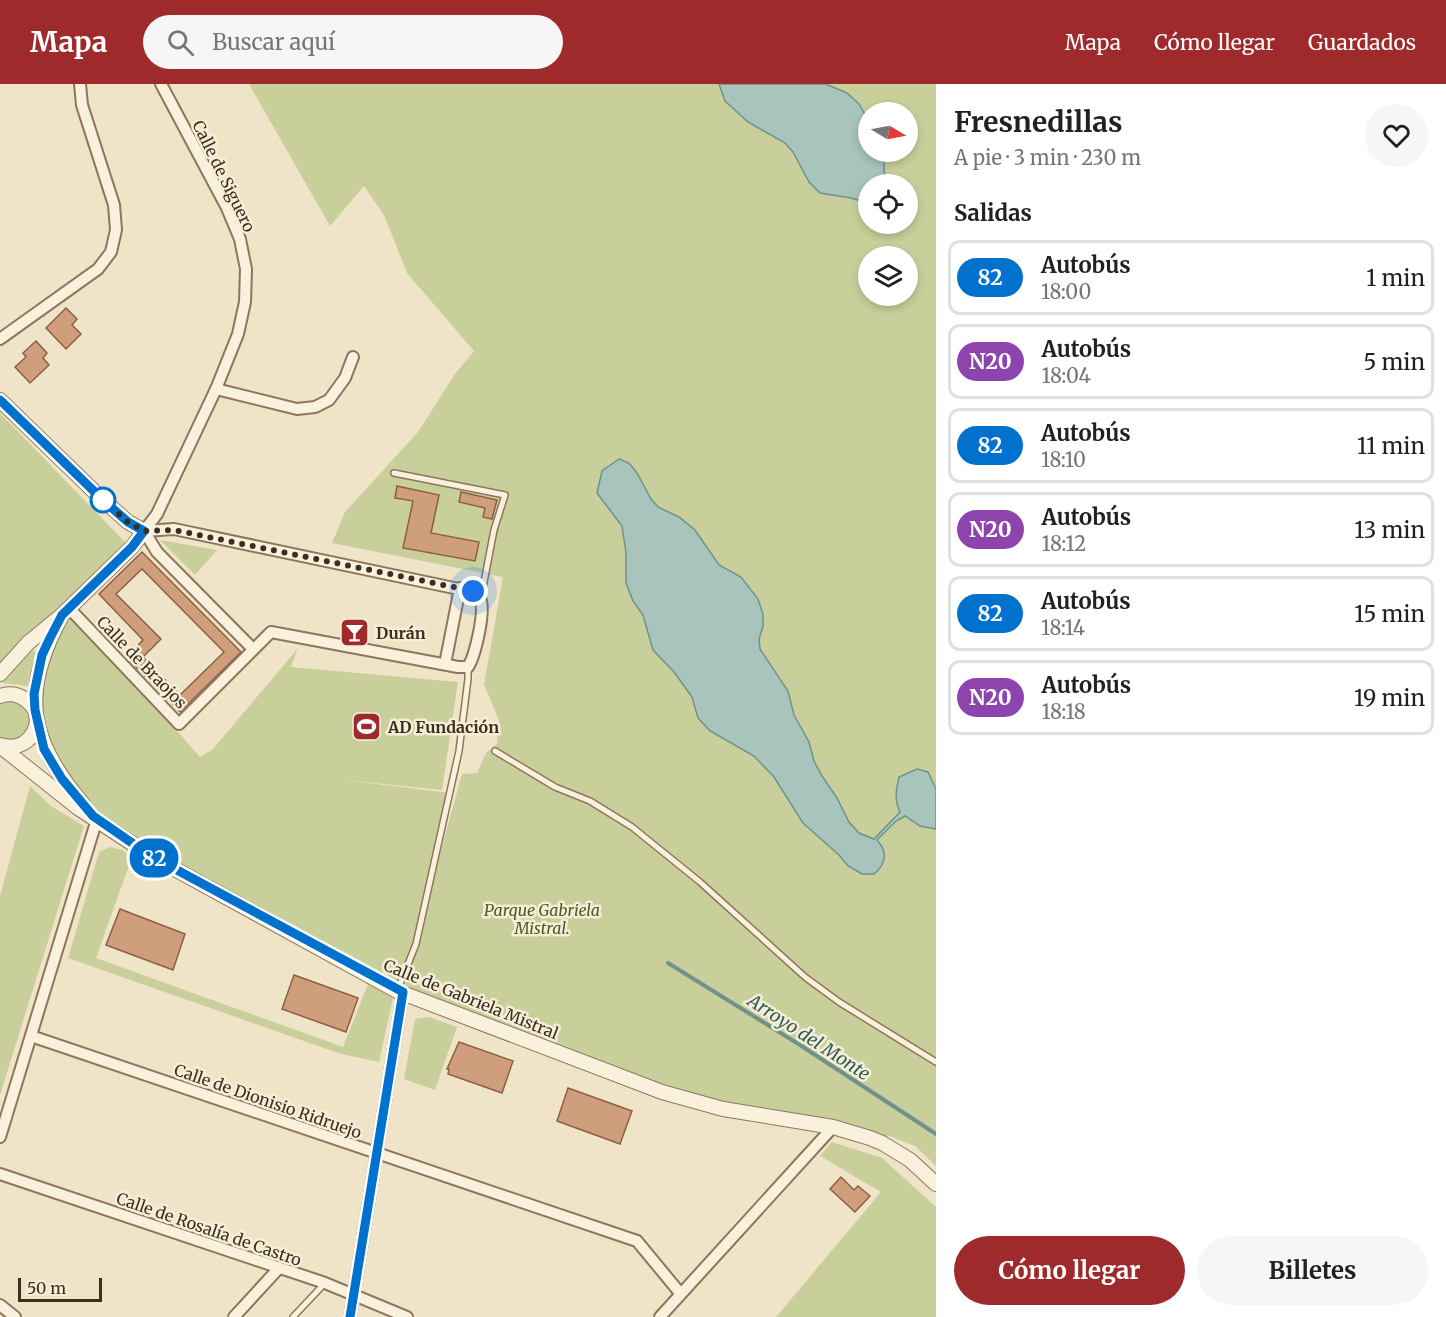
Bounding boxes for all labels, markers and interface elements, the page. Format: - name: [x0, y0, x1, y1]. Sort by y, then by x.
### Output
- search box: [143, 15, 563, 69]
- text: Mapa: [30, 24, 107, 60]
- icon: search: [164, 26, 197, 59]
- text: Buscar aquí: [212, 28, 335, 56]
- text: Mapa: [1065, 29, 1121, 56]
- text: Cómo llegar: [1154, 29, 1275, 56]
- text: Guardados: [1308, 29, 1416, 56]
- north arrow: [858, 102, 918, 162]
- map controls: [858, 102, 918, 306]
- text: Fresnedillas: [954, 104, 1122, 140]
- button: heart: [1365, 104, 1428, 167]
- street label: Calle de Siguero: [188, 117, 260, 235]
- text: A pie · 3 min · 230 m: [954, 145, 1141, 170]
- button: locate: [858, 174, 918, 234]
- text: Salidas: [954, 199, 1032, 227]
- button: layers: [858, 246, 918, 306]
- text: Autobús: [1041, 251, 1131, 279]
- text: 82: [978, 264, 1002, 291]
- text: 1 min: [1366, 264, 1425, 292]
- text: 18:00: [1041, 279, 1091, 304]
- text: Autobús: [1042, 335, 1131, 363]
- text: N20: [969, 348, 1012, 375]
- text: 5 min: [1363, 348, 1425, 376]
- text: 18:04: [1042, 363, 1091, 388]
- text: Autobús: [1041, 419, 1131, 447]
- text: 82: [978, 432, 1002, 459]
- text: 11 min: [1357, 432, 1425, 460]
- text: 18:10: [1041, 447, 1086, 472]
- unlabelled marker: [90, 487, 116, 513]
- text: Autobús: [1042, 503, 1131, 531]
- text: N20: [969, 516, 1012, 543]
- text: 13 min: [1354, 516, 1425, 544]
- text: 18:12: [1042, 531, 1086, 556]
- your location: [458, 576, 488, 606]
- text: Autobús: [1041, 587, 1131, 615]
- text: 82: [978, 600, 1002, 627]
- text: 15 min: [1354, 600, 1425, 628]
- street label: Calle de Braojos: [93, 612, 191, 713]
- text: 18:14: [1041, 615, 1085, 640]
- bar icon: Durán: [339, 617, 371, 649]
- place label: Durán: [376, 623, 426, 643]
- text: Autobús: [1042, 671, 1131, 699]
- text: N20: [969, 684, 1012, 711]
- text: 19 min: [1354, 684, 1425, 712]
- text: 18:18: [1042, 699, 1086, 724]
- sports icon: AD Fundación: [351, 711, 383, 743]
- place label: AD Fundación: [387, 717, 499, 737]
- line badge: 82: [127, 838, 181, 878]
- text: 82: [142, 845, 166, 872]
- park label: Parque Gabriela Mistral.: [484, 900, 600, 938]
- street label: Calle de Gabriela Mistral: [381, 955, 561, 1043]
- water label: Arroyo del Monte: [742, 988, 874, 1085]
- street label: Calle de Dionisio Ridruejo: [172, 1059, 364, 1143]
- street label: Calle de Rosalía de Castro: [114, 1188, 304, 1270]
- button: Cómo llegar: [954, 1236, 1185, 1305]
- button: Billetes: [1197, 1236, 1428, 1305]
- scale bar: [18, 1275, 102, 1302]
- text: 50 m: [27, 1278, 66, 1298]

